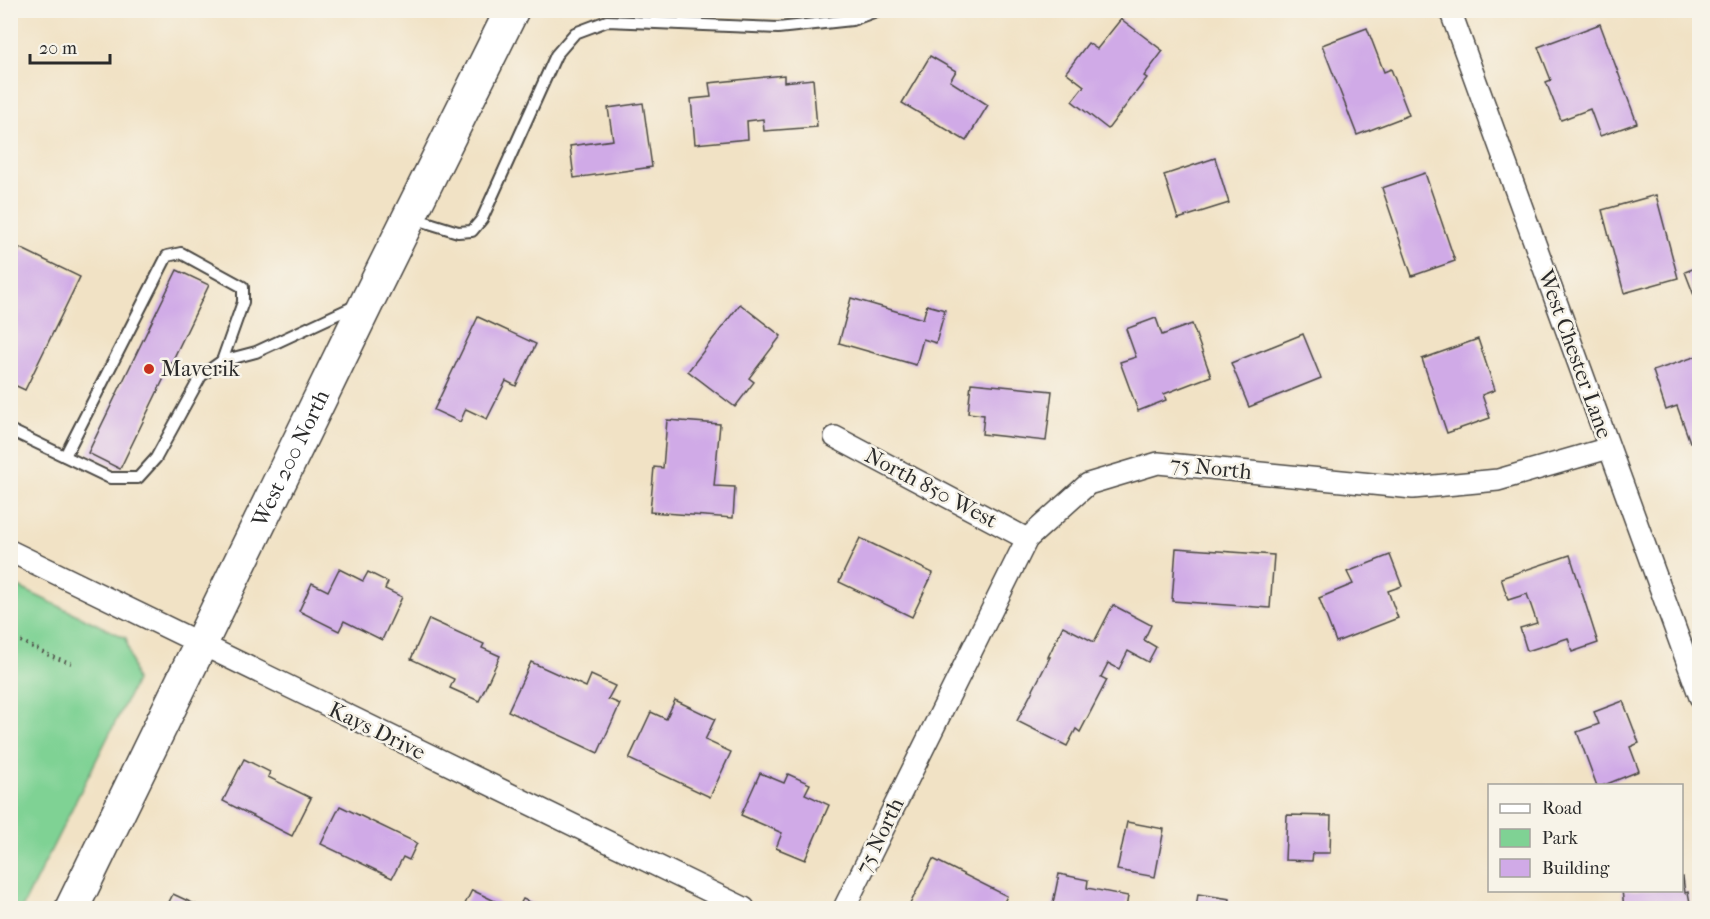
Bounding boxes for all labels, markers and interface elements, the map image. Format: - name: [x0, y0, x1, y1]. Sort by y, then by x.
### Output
- scale bar: [30, 27, 110, 65]
- text: 20 m: [39, 38, 77, 59]
- street label: West Chester Lane: [1532, 265, 1618, 442]
- place label: Maverik: [161, 356, 240, 382]
- marker: Maverik: [142, 362, 156, 376]
- street label: West 200 North: [246, 385, 335, 532]
- street label: North 850 West: [860, 442, 1002, 534]
- street label: 75 North: [1169, 451, 1254, 485]
- street label: Kays Drive: [324, 696, 430, 766]
- legend: [1488, 784, 1683, 892]
- street label: 75 North: [850, 793, 910, 878]
- text: Road: [1542, 798, 1582, 819]
- text: Park: [1542, 828, 1579, 849]
- text: Building: [1542, 858, 1610, 879]

